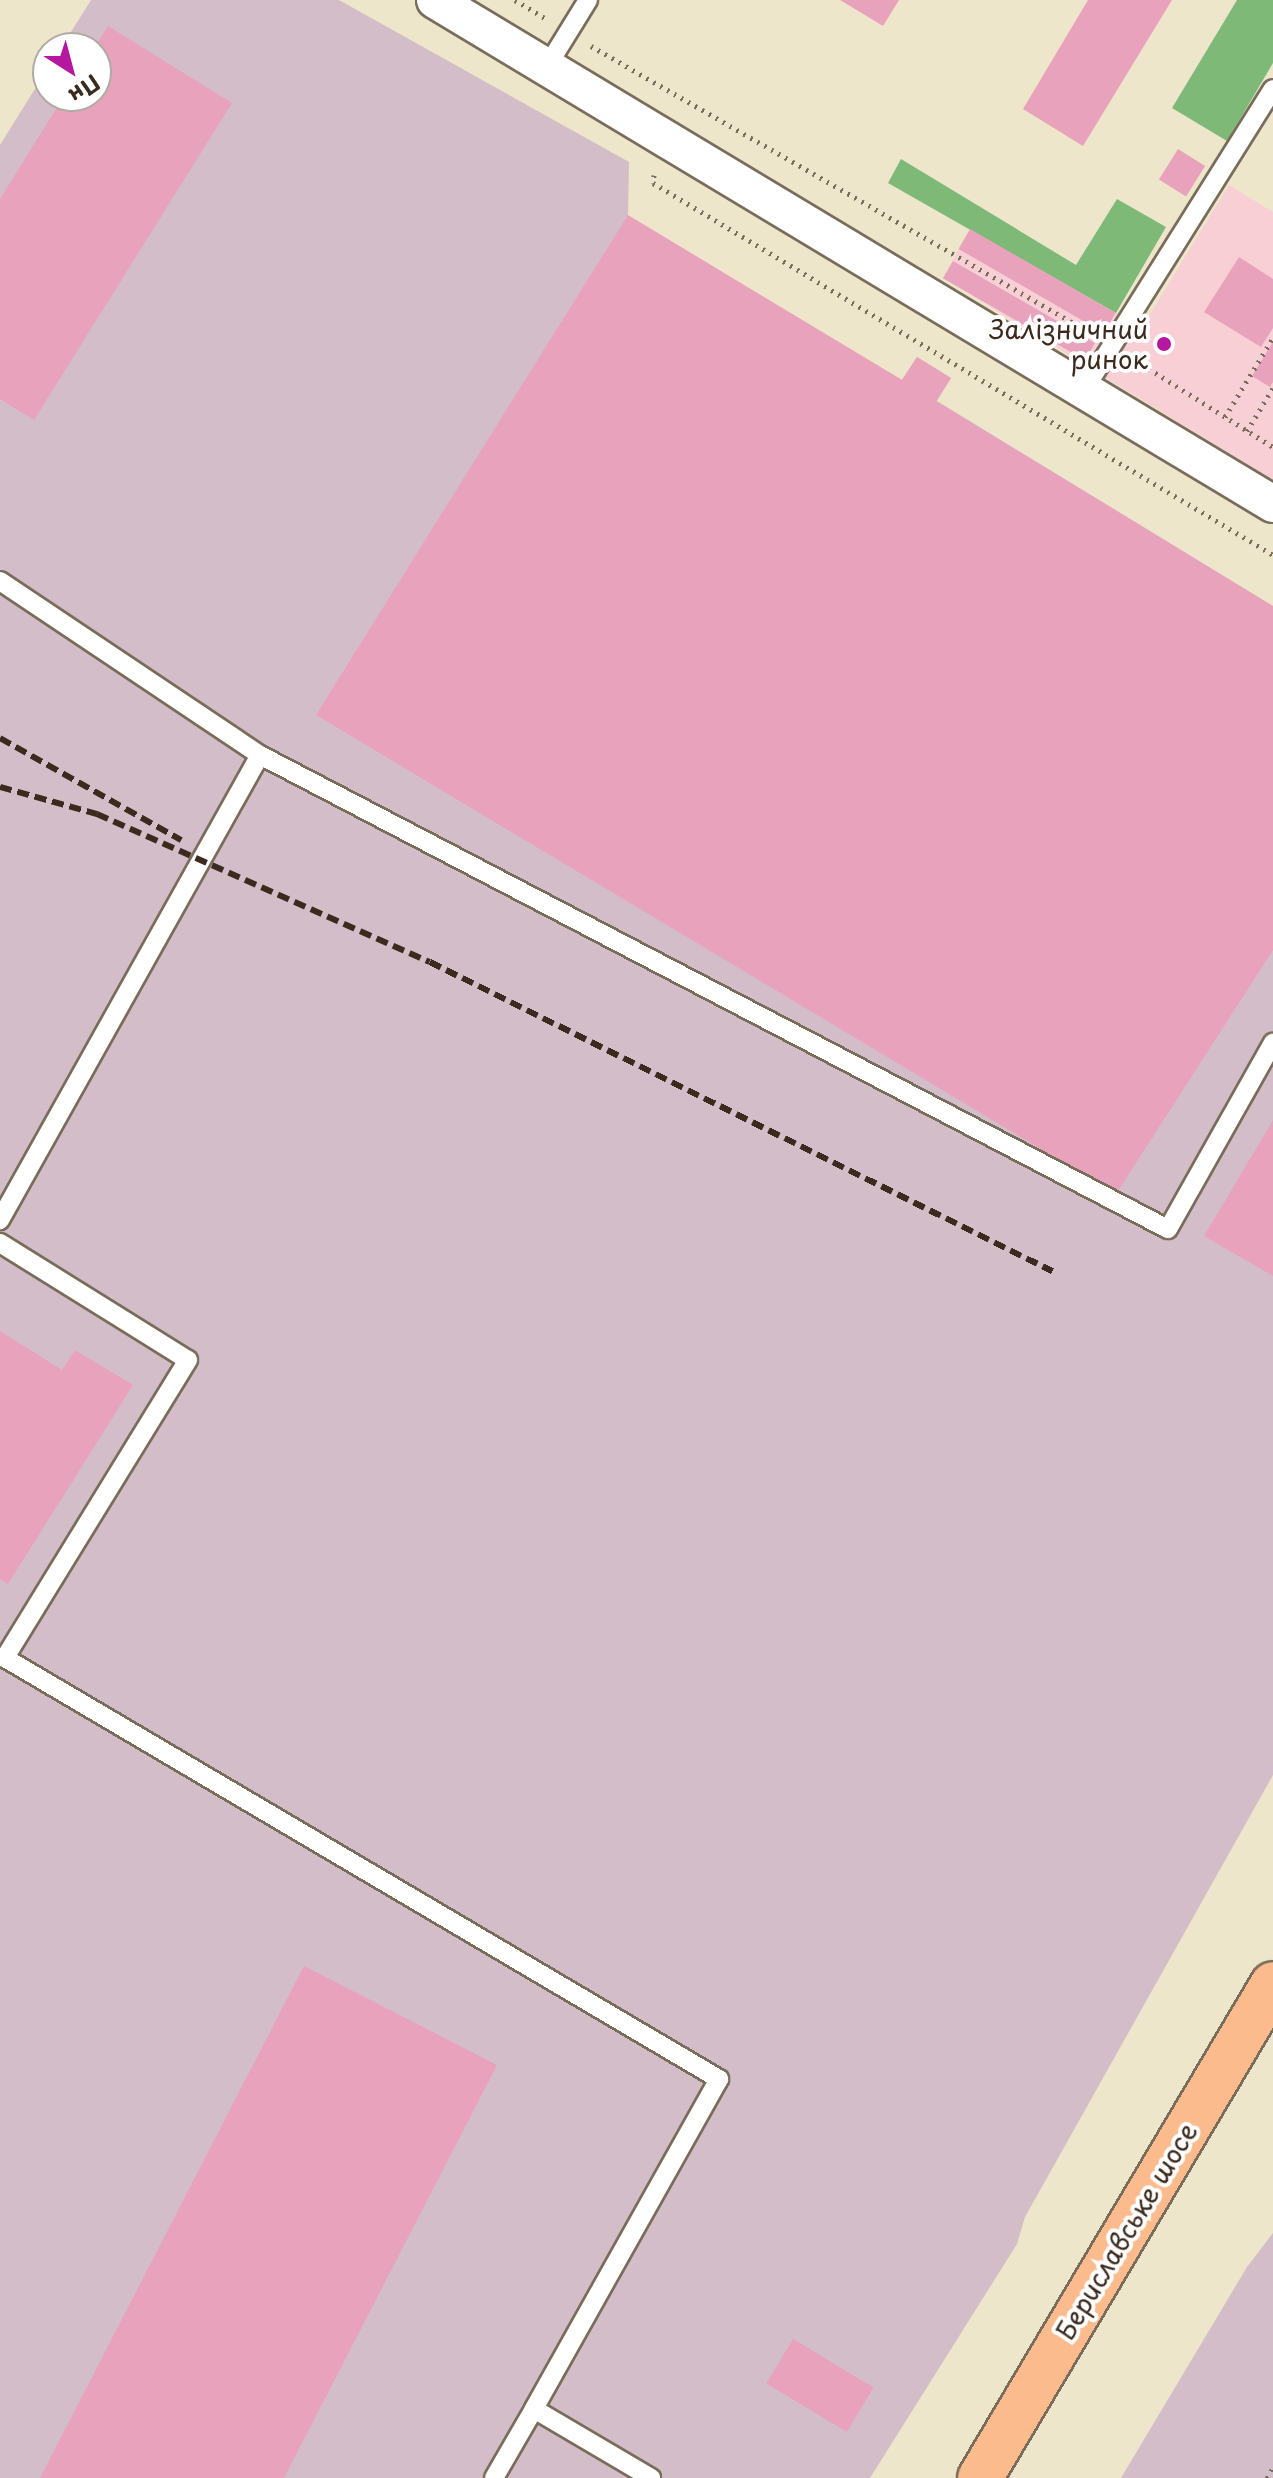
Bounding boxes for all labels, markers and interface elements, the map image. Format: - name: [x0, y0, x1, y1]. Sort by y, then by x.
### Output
- north arrow: [32, 32, 112, 112]
- text: Пн: [63, 67, 108, 113]
- place label: Залізничний ринок: [989, 313, 1148, 374]
- marker: Залізничний ринок: [1155, 335, 1173, 353]
- street label: Бериславське шосе: [1049, 2118, 1203, 2344]

